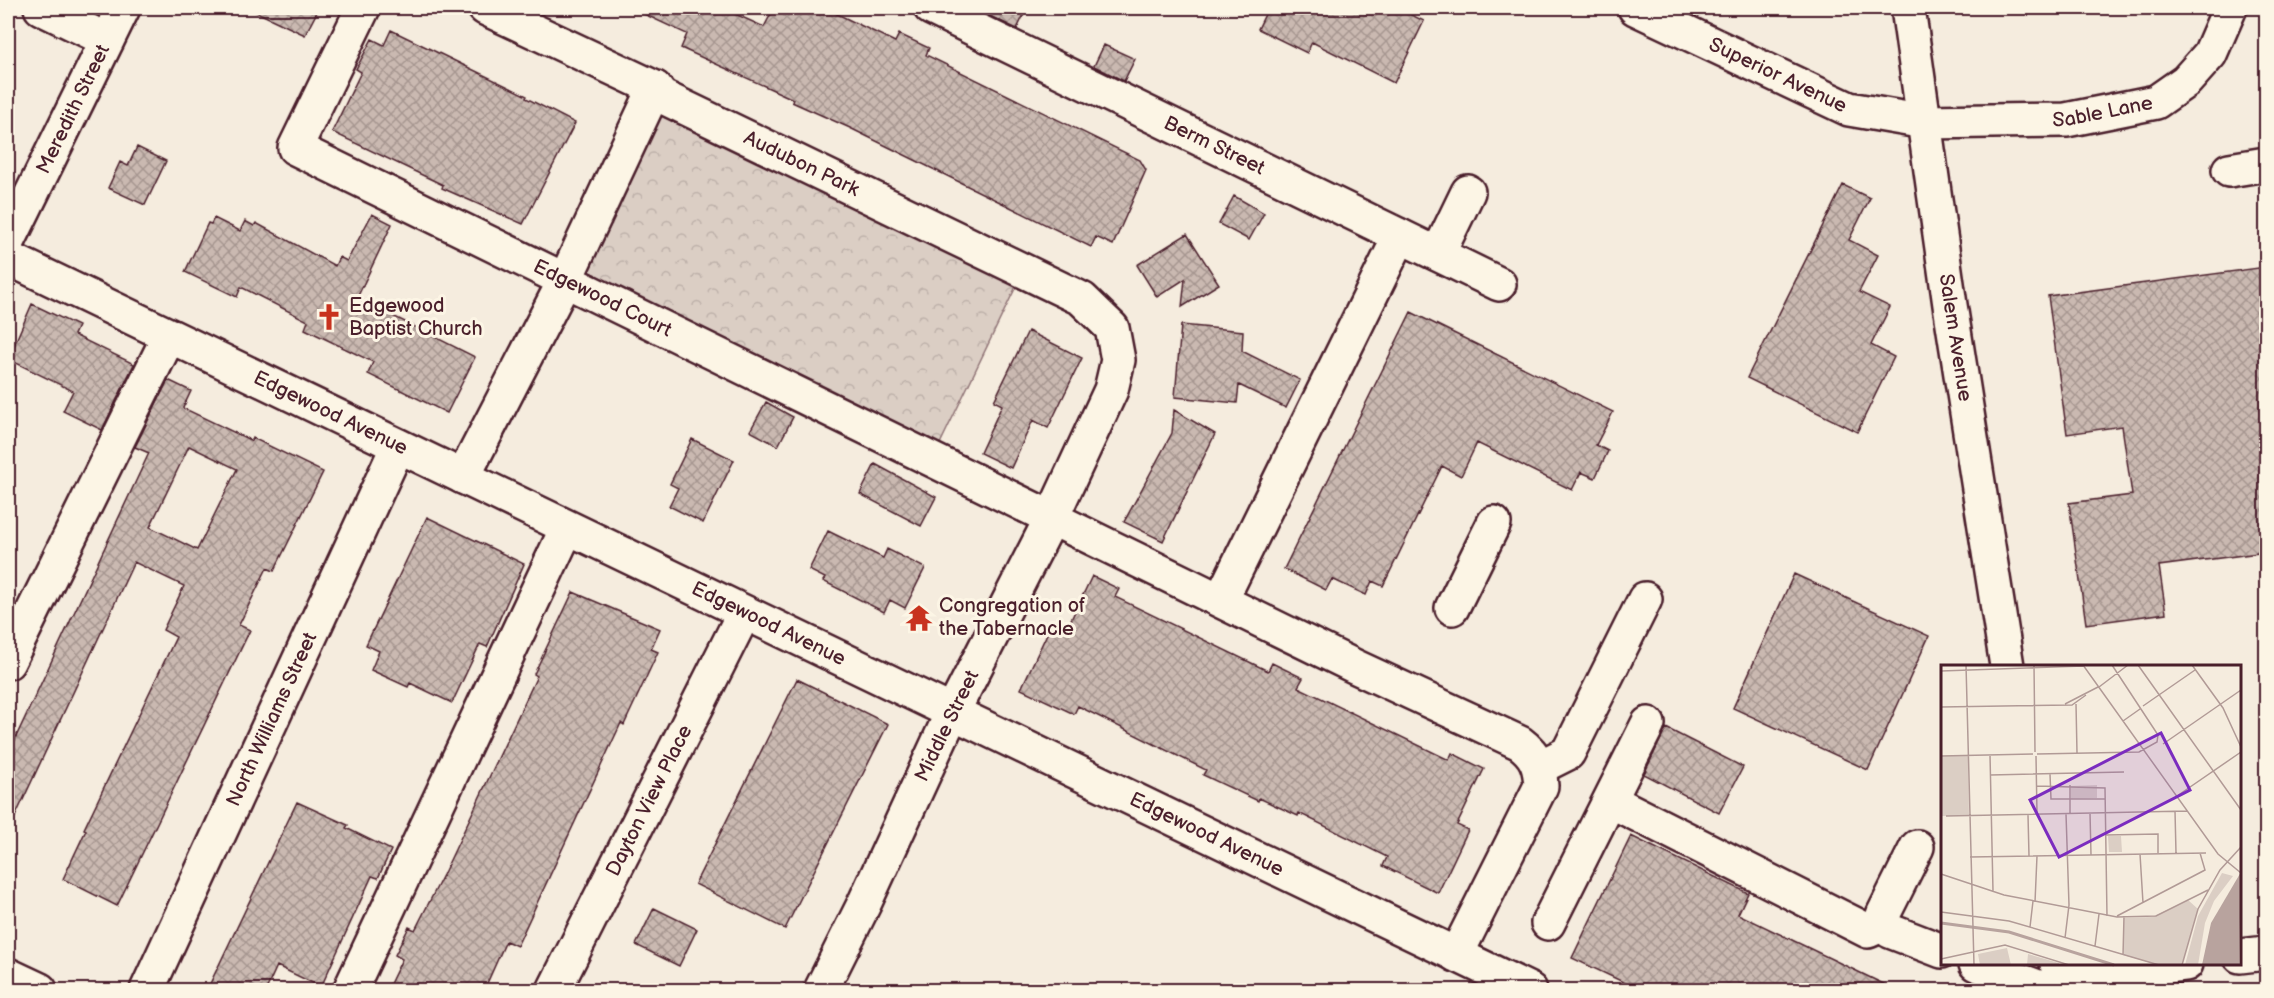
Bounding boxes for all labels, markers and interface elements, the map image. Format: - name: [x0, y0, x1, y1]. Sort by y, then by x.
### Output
- street label: Superior Avenue: [1705, 33, 1851, 118]
- street label: Meredith Street: [31, 41, 115, 178]
- street label: Sable Lane: [2052, 91, 2155, 132]
- street label: Berm Street: [1160, 111, 1269, 180]
- street label: Audubon Park: [740, 126, 863, 202]
- street label: Edgewood Court: [529, 254, 676, 342]
- street label: Salem Avenue: [1934, 272, 1977, 403]
- place label: Edgewood Baptist Church: [349, 294, 482, 341]
- church icon: Edgewood Baptist Church: [314, 302, 344, 332]
- street label: Edgewood Avenue: [250, 366, 412, 460]
- street label: Edgewood Avenue: [688, 577, 850, 671]
- place label: Congregation of the Tabernacle: [939, 594, 1085, 641]
- temple icon: Congregation of the Tabernacle: [904, 603, 934, 633]
- street label: North Williams Street: [221, 629, 322, 810]
- inset map: [1941, 665, 2241, 965]
- street label: Middle Street: [910, 666, 984, 786]
- street label: Dayton View Place: [601, 721, 698, 880]
- street label: Edgewood Avenue: [1126, 787, 1288, 882]

